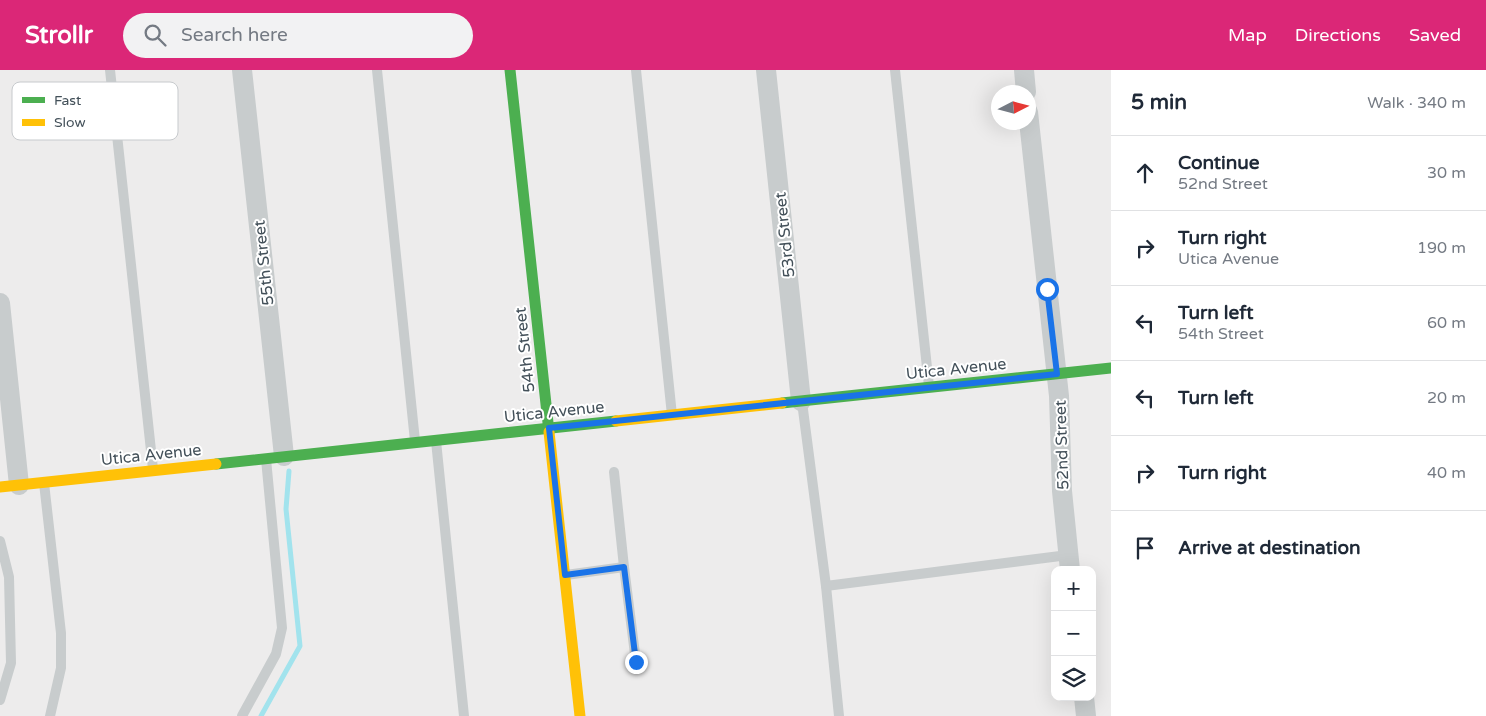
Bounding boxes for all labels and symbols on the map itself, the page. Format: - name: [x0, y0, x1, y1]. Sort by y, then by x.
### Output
- legend: [12, 82, 178, 140]
- north arrow: [991, 85, 1036, 130]
- text: Fast: [54, 92, 82, 109]
- text: Slow: [54, 114, 86, 131]
- street label: 53rd Street: [771, 191, 799, 279]
- street label: 55th Street: [250, 219, 278, 307]
- route start: [1036, 278, 1059, 301]
- street label: 54th Street: [511, 306, 539, 394]
- street label: Utica Avenue: [905, 354, 1007, 384]
- street label: Utica Avenue: [503, 397, 605, 427]
- street label: 52nd Street: [1050, 400, 1074, 490]
- street label: Utica Avenue: [100, 440, 202, 470]
- route end: [625, 651, 648, 674]

